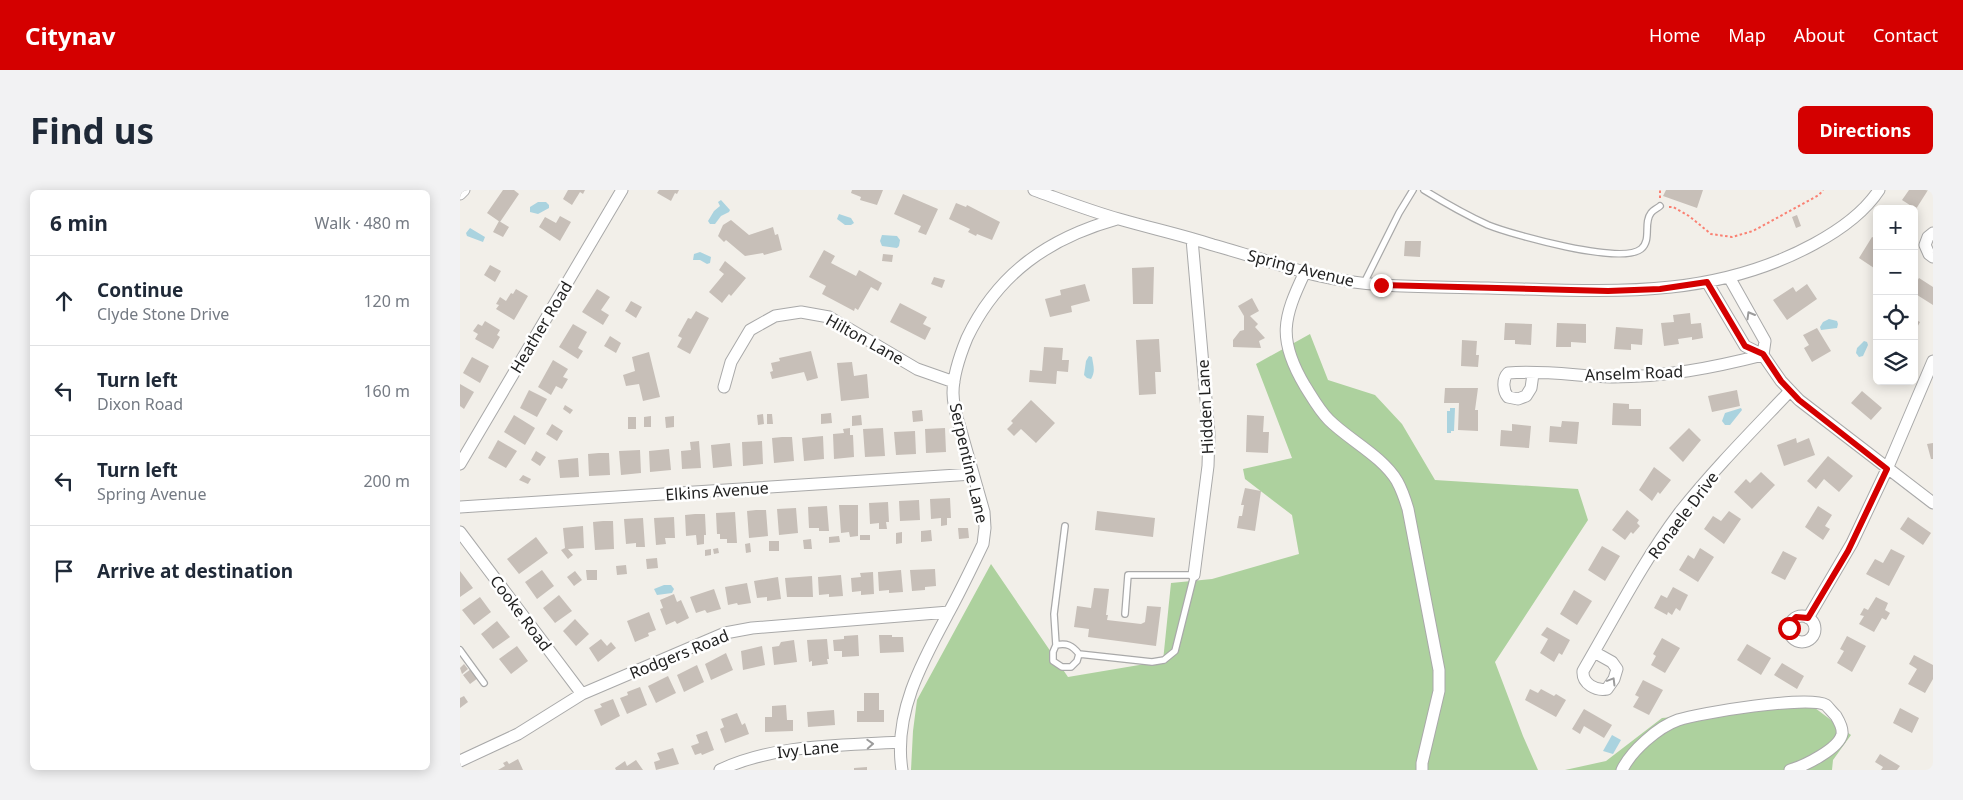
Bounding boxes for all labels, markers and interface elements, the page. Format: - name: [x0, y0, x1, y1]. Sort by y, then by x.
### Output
- text: Citynav: [25, 19, 115, 52]
- text: Home: [1649, 23, 1700, 47]
- text: Map: [1728, 23, 1766, 47]
- text: About: [1794, 23, 1845, 47]
- text: Contact: [1873, 23, 1938, 47]
- button: Directions: [1798, 106, 1933, 154]
- text: Find us: [30, 107, 154, 154]
- map controls: [1873, 205, 1918, 385]
- button: +: [1873, 205, 1918, 250]
- text: 6 min: [50, 209, 108, 237]
- text: Walk · 480 m: [315, 212, 410, 234]
- street label: Spring Avenue: [1245, 244, 1357, 292]
- button: −: [1873, 250, 1918, 295]
- route end: [1370, 274, 1393, 297]
- text: Continue: [97, 277, 183, 303]
- street label: Heather Road: [505, 277, 577, 377]
- icon: ahead: [50, 287, 78, 315]
- text: 120 m: [363, 290, 410, 312]
- button: locate: [1873, 295, 1918, 340]
- text: Clyde Stone Drive: [97, 303, 229, 325]
- street label: Hilton Lane: [822, 309, 908, 369]
- one-way arrow: [1747, 311, 1757, 320]
- button: layers: [1873, 340, 1918, 385]
- street label: Hidden Lane: [1192, 359, 1218, 455]
- street label: Anselm Road: [1584, 360, 1684, 386]
- text: Turn left: [97, 367, 178, 393]
- icon: left: [50, 377, 78, 405]
- text: 160 m: [363, 380, 410, 402]
- text: Dixon Road: [97, 393, 183, 415]
- street label: Serpentine Lane: [945, 401, 993, 525]
- text: Turn left: [97, 457, 178, 483]
- icon: left: [50, 467, 78, 495]
- street label: Ronaele Drive: [1643, 467, 1723, 563]
- text: 200 m: [363, 470, 410, 492]
- street label: Elkins Avenue: [665, 476, 769, 506]
- text: Spring Avenue: [97, 483, 206, 505]
- icon: arrive: [50, 557, 78, 585]
- text: Arrive at destination: [97, 558, 293, 584]
- street label: Cooke Road: [485, 571, 557, 655]
- route start: [1778, 617, 1801, 640]
- street label: Rodgers Road: [626, 624, 732, 684]
- one-way arrow: [1606, 677, 1616, 686]
- street label: Ivy Lane: [776, 735, 840, 763]
- one-way arrow: [867, 738, 875, 749]

